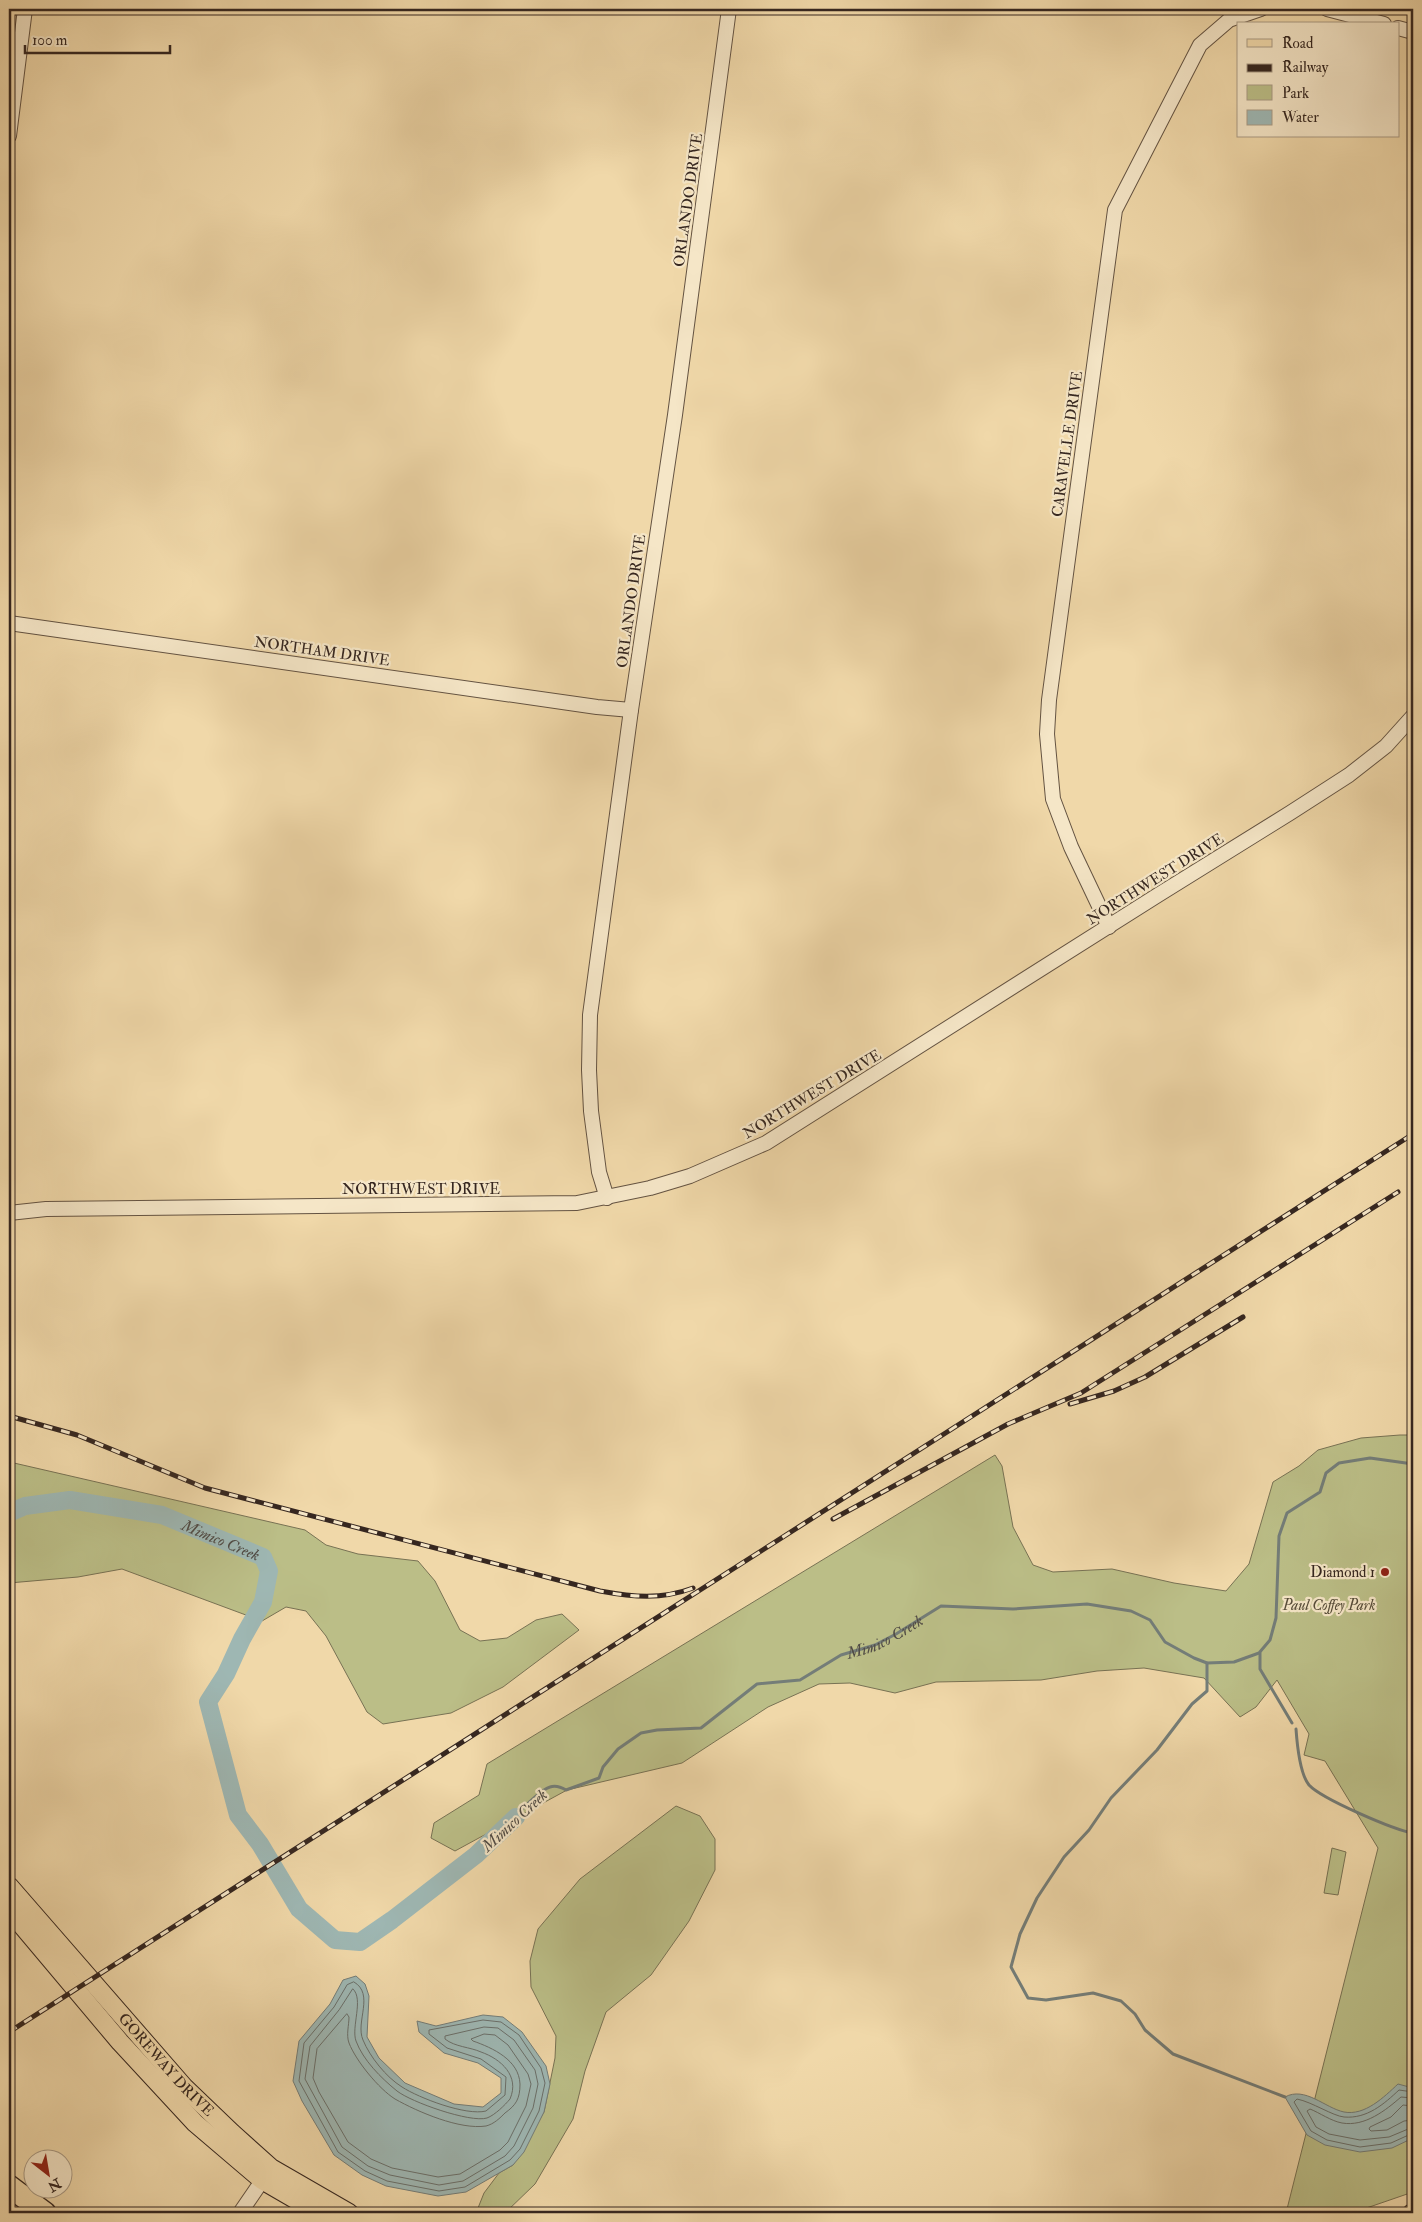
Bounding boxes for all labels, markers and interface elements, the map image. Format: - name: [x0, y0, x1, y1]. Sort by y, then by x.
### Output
- scale bar: [25, 22, 170, 54]
- legend: [1237, 22, 1400, 138]
- text: 100 m: [32, 31, 68, 50]
- text: Road: [1282, 34, 1314, 53]
- text: Railway: [1282, 58, 1329, 77]
- text: Park: [1282, 84, 1309, 103]
- text: Water: [1281, 108, 1319, 127]
- street label: ORLANDO DRIVE: [670, 132, 707, 268]
- street label: CARAVELLE DRIVE: [1048, 370, 1087, 518]
- street label: ORLANDO DRIVE: [613, 533, 650, 669]
- street label: NORTHAM DRIVE: [253, 633, 391, 670]
- street label: NORTHWEST DRIVE: [1083, 829, 1227, 929]
- street label: NORTHWEST DRIVE: [740, 1045, 885, 1143]
- street label: NORTHWEST DRIVE: [342, 1180, 500, 1199]
- water label: Mimico Creek: [178, 1515, 263, 1566]
- place label: Diamond 1: [1310, 1563, 1375, 1582]
- marker: Diamond 1: [1379, 1566, 1391, 1578]
- park label: Paul Coffey Park: [1282, 1596, 1376, 1615]
- water label: Mimico Creek: [843, 1610, 927, 1664]
- water label: Mimico Creek: [477, 1785, 552, 1857]
- street label: GOREWAY DRIVE: [114, 2009, 218, 2121]
- north arrow: [22, 2150, 72, 2200]
- text: N: [44, 2174, 65, 2195]

